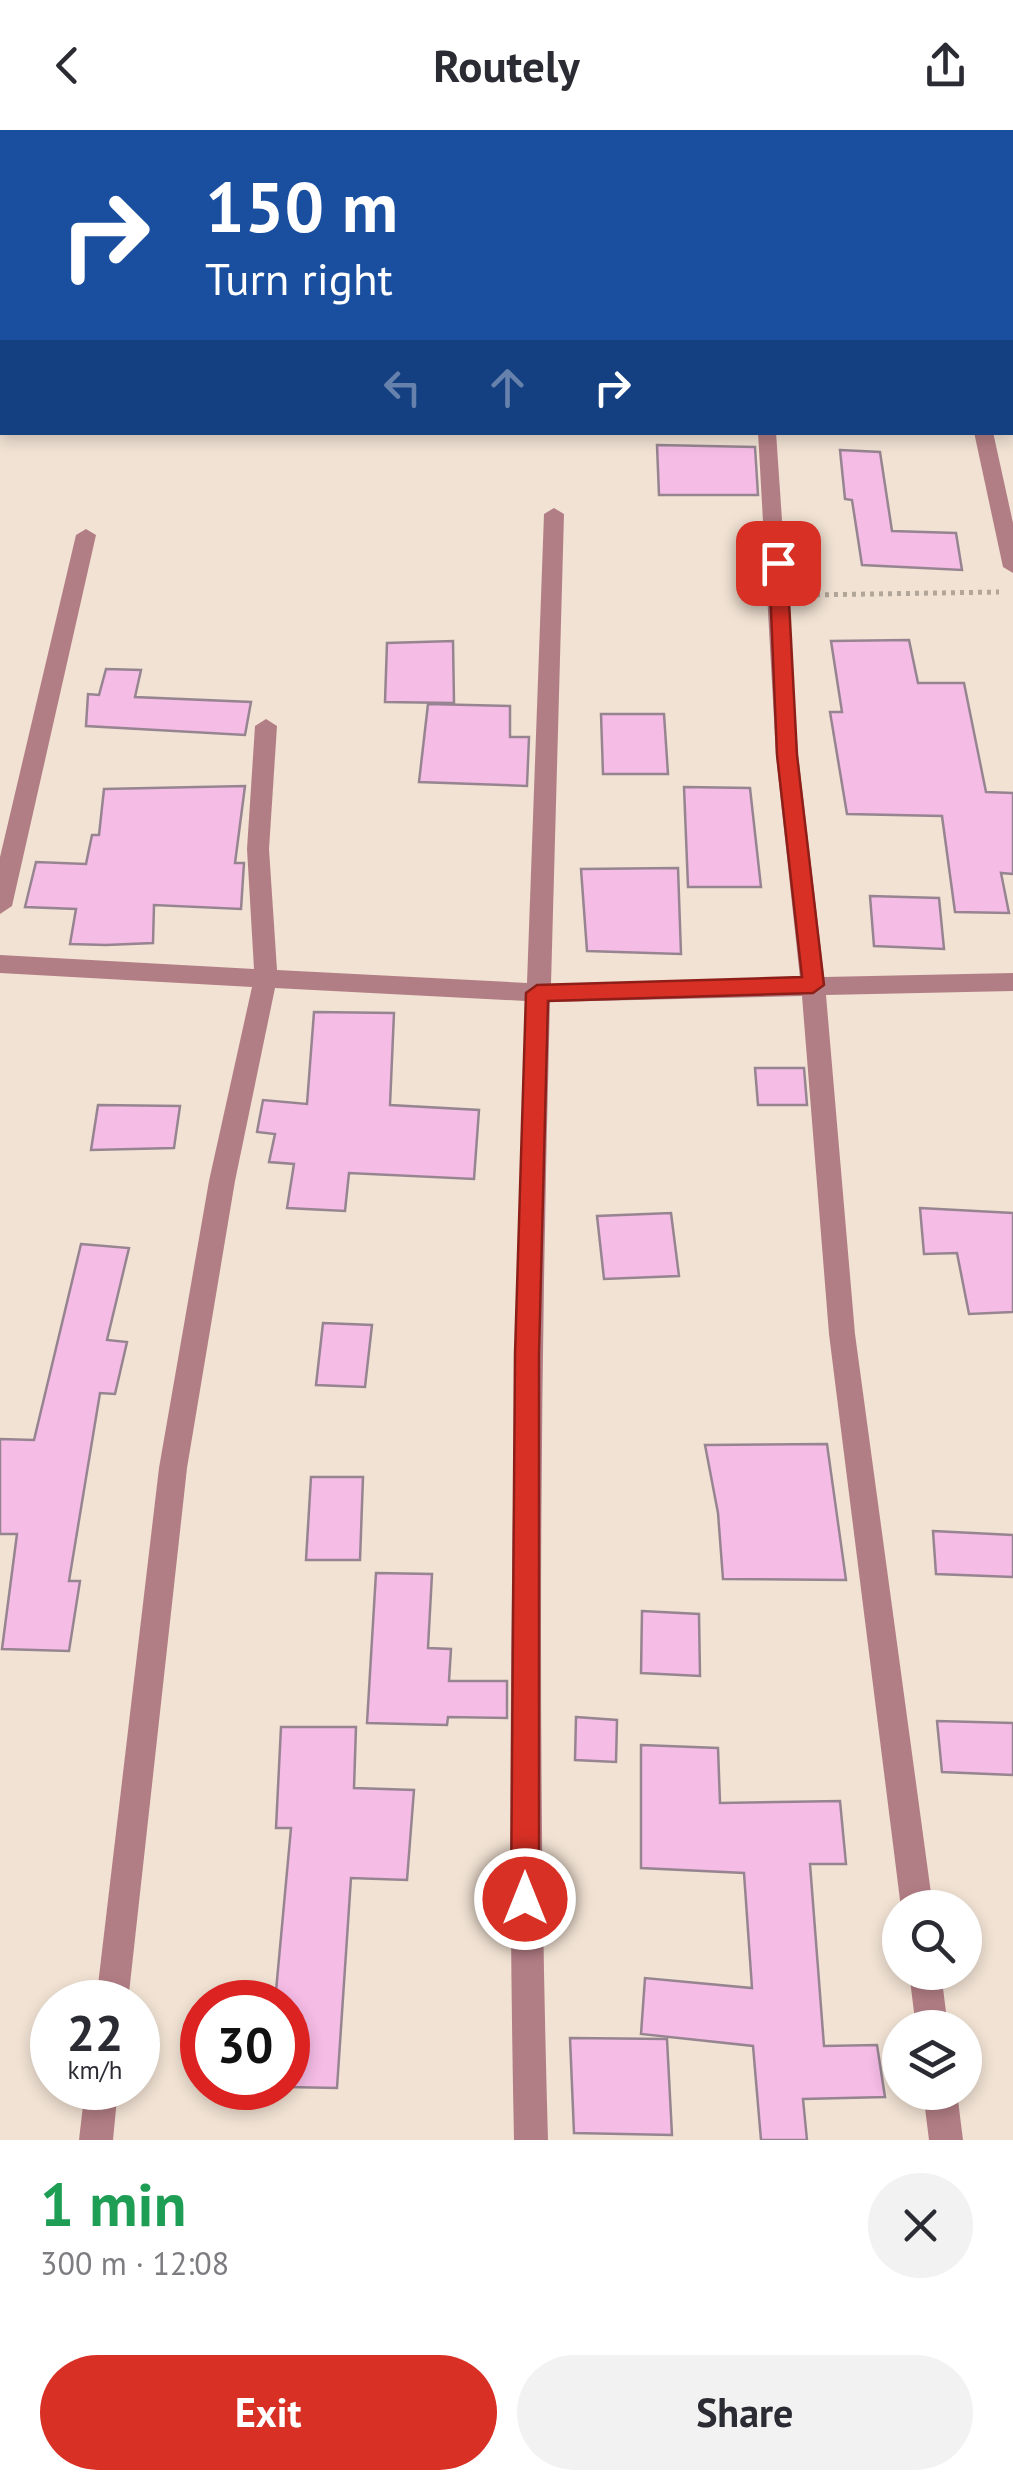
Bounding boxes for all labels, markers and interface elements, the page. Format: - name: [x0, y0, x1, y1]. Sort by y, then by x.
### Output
- text: Routely: [433, 36, 580, 94]
- icon: back: [40, 38, 95, 93]
- icon: share: [918, 38, 973, 93]
- text: 150 m: [205, 161, 398, 251]
- icon: right: [40, 170, 170, 300]
- text: Turn right: [205, 249, 393, 307]
- icon: left: [375, 360, 430, 415]
- icon: ahead: [480, 360, 535, 415]
- icon: right: [585, 360, 640, 415]
- pin: [736, 521, 821, 606]
- icon: arrive: [751, 536, 806, 591]
- position arrow: [473, 1847, 577, 1951]
- map controls: [882, 1890, 982, 2110]
- button: search: [882, 1890, 982, 1990]
- speed limit sign: 30: [180, 1980, 310, 2110]
- text: 22: [67, 2000, 123, 2065]
- button: layers: [882, 2010, 982, 2110]
- text: km/h: [68, 2054, 122, 2086]
- text: 1 min: [40, 2165, 186, 2243]
- button: close: [868, 2173, 973, 2278]
- text: 300 m · 12:08: [40, 2242, 229, 2284]
- button: Exit: [40, 2355, 497, 2470]
- button: Share: [517, 2355, 973, 2470]

